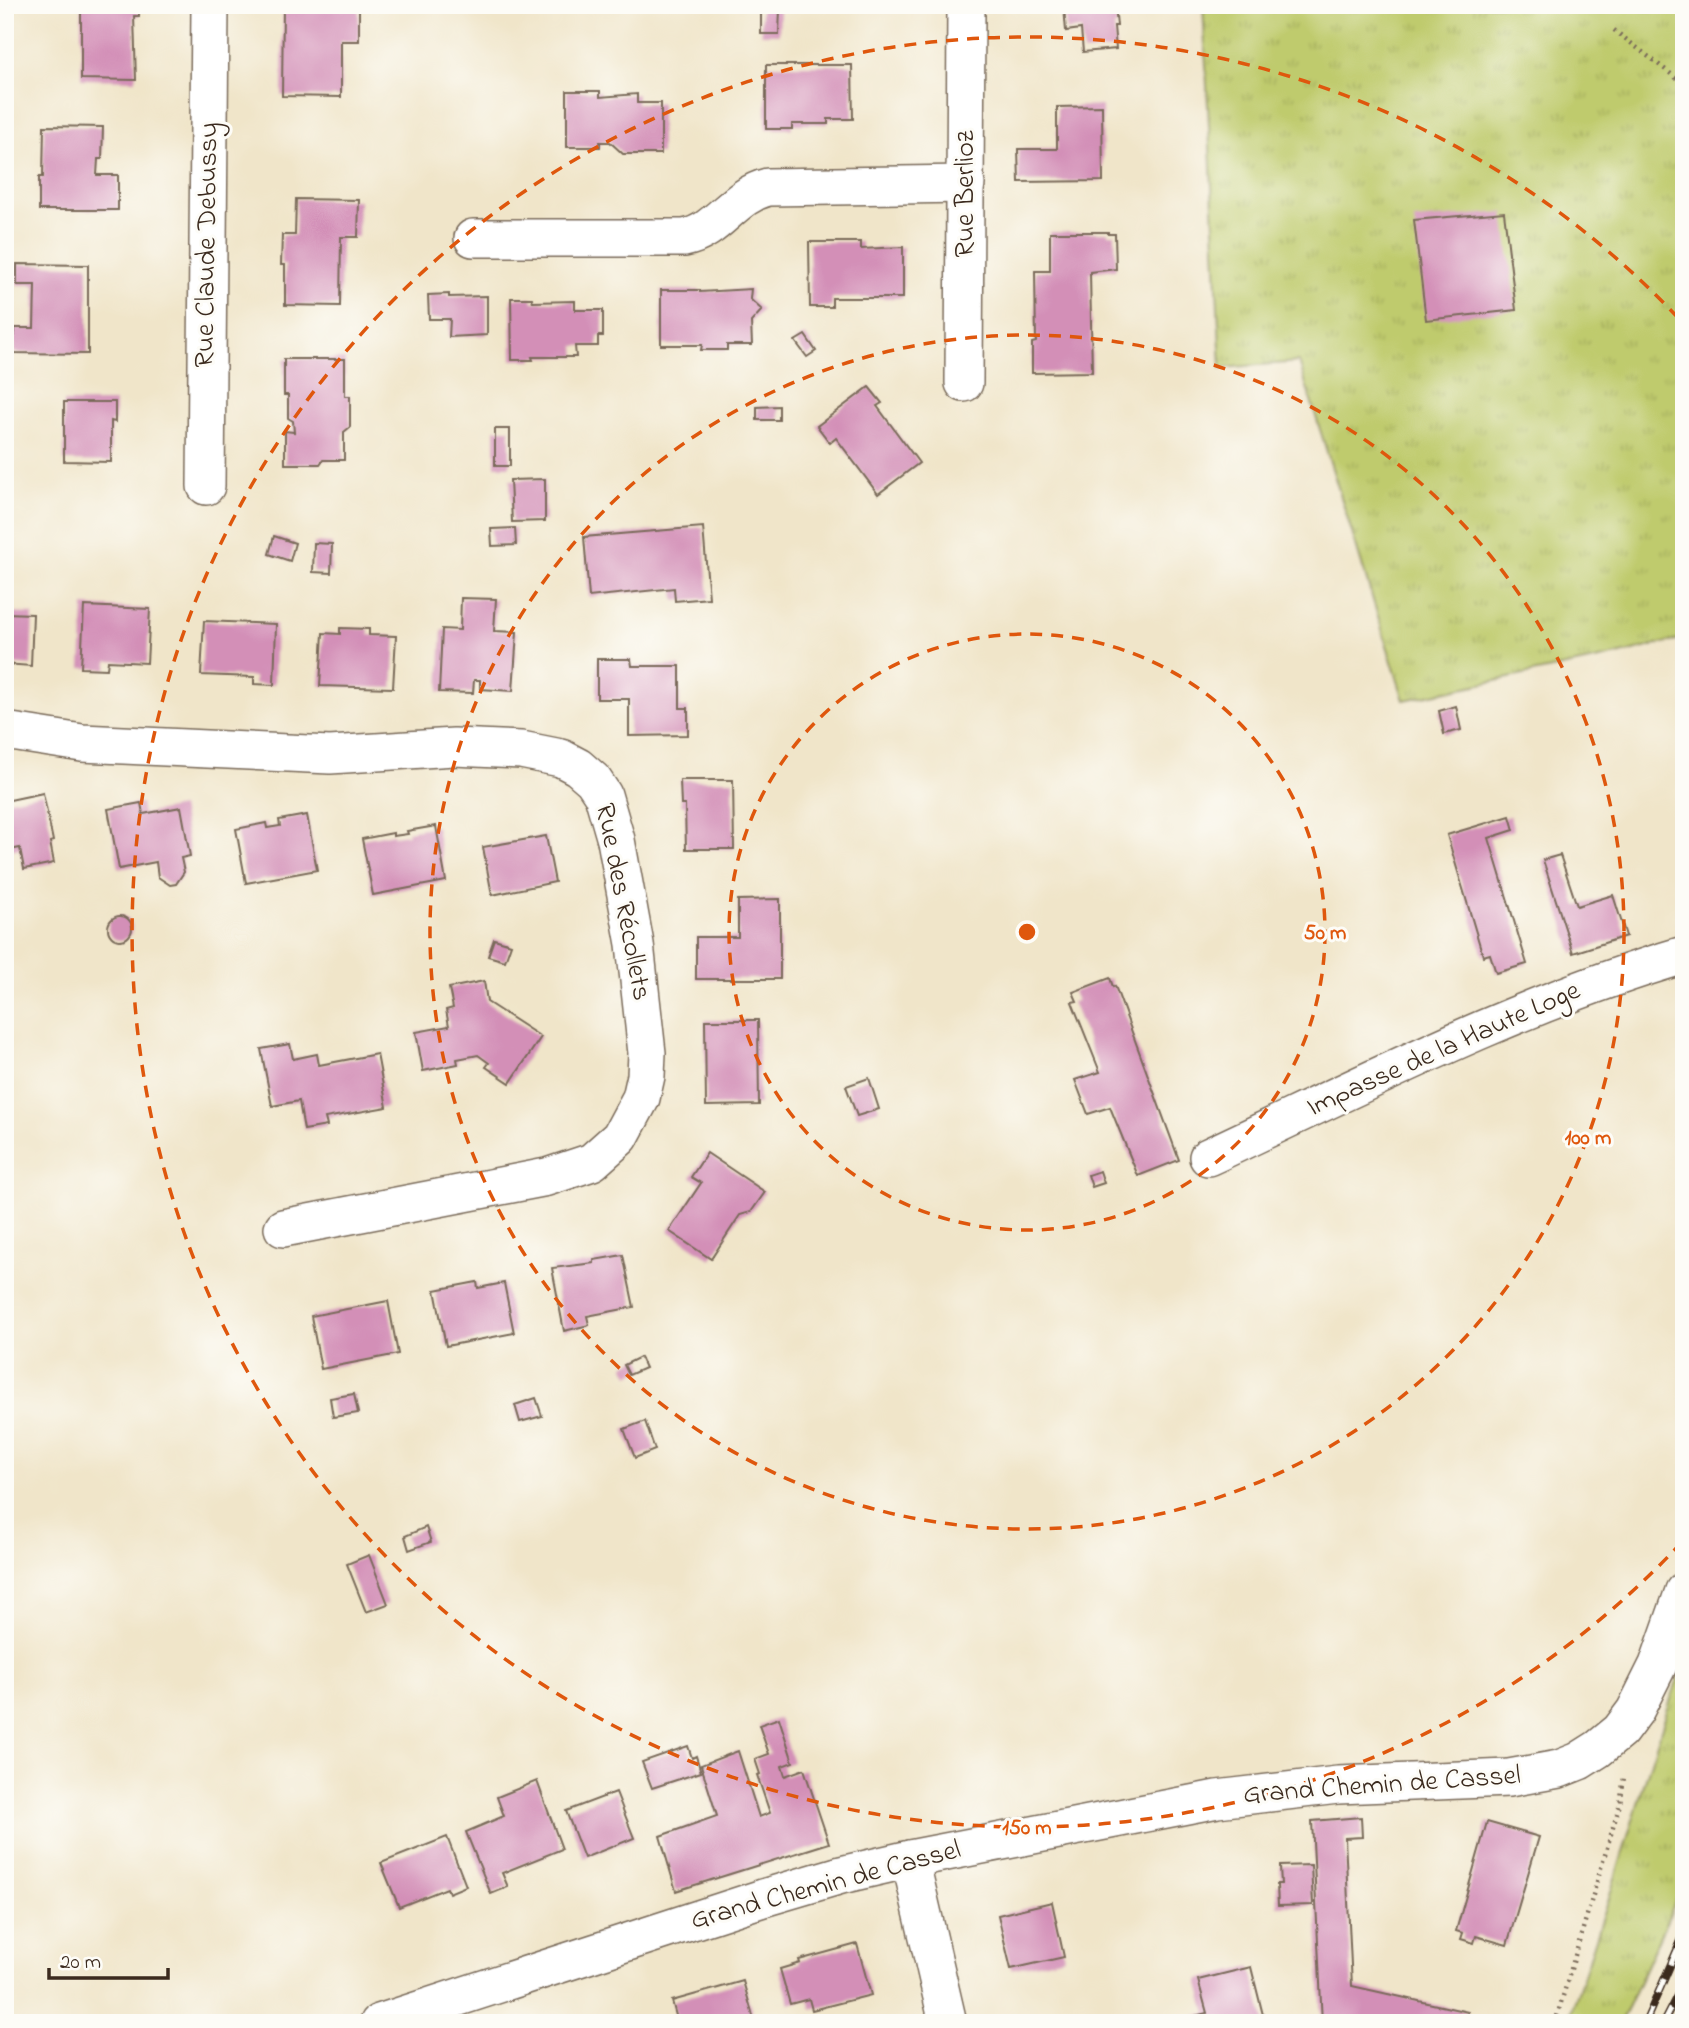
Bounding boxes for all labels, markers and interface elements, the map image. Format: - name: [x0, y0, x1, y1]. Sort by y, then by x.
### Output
- street label: Rue Claude Debussy: [185, 122, 231, 368]
- street label: Rue Berlioz: [946, 130, 987, 258]
- street label: Rue des Récollets: [583, 800, 661, 1004]
- text: 50 m: [1304, 919, 1346, 949]
- centre of rings: [1015, 920, 1039, 944]
- street label: Impasse de la Haute Loge: [1301, 971, 1588, 1129]
- text: 100 m: [1565, 1124, 1611, 1154]
- street label: Grand Chemin de Cassel: [1242, 1756, 1522, 1816]
- text: 150 m: [1002, 1814, 1052, 1844]
- street label: Grand Chemin de Cassel: [686, 1830, 966, 1942]
- scale bar: [49, 1937, 168, 1981]
- text: 20 m: [60, 1948, 101, 1978]

